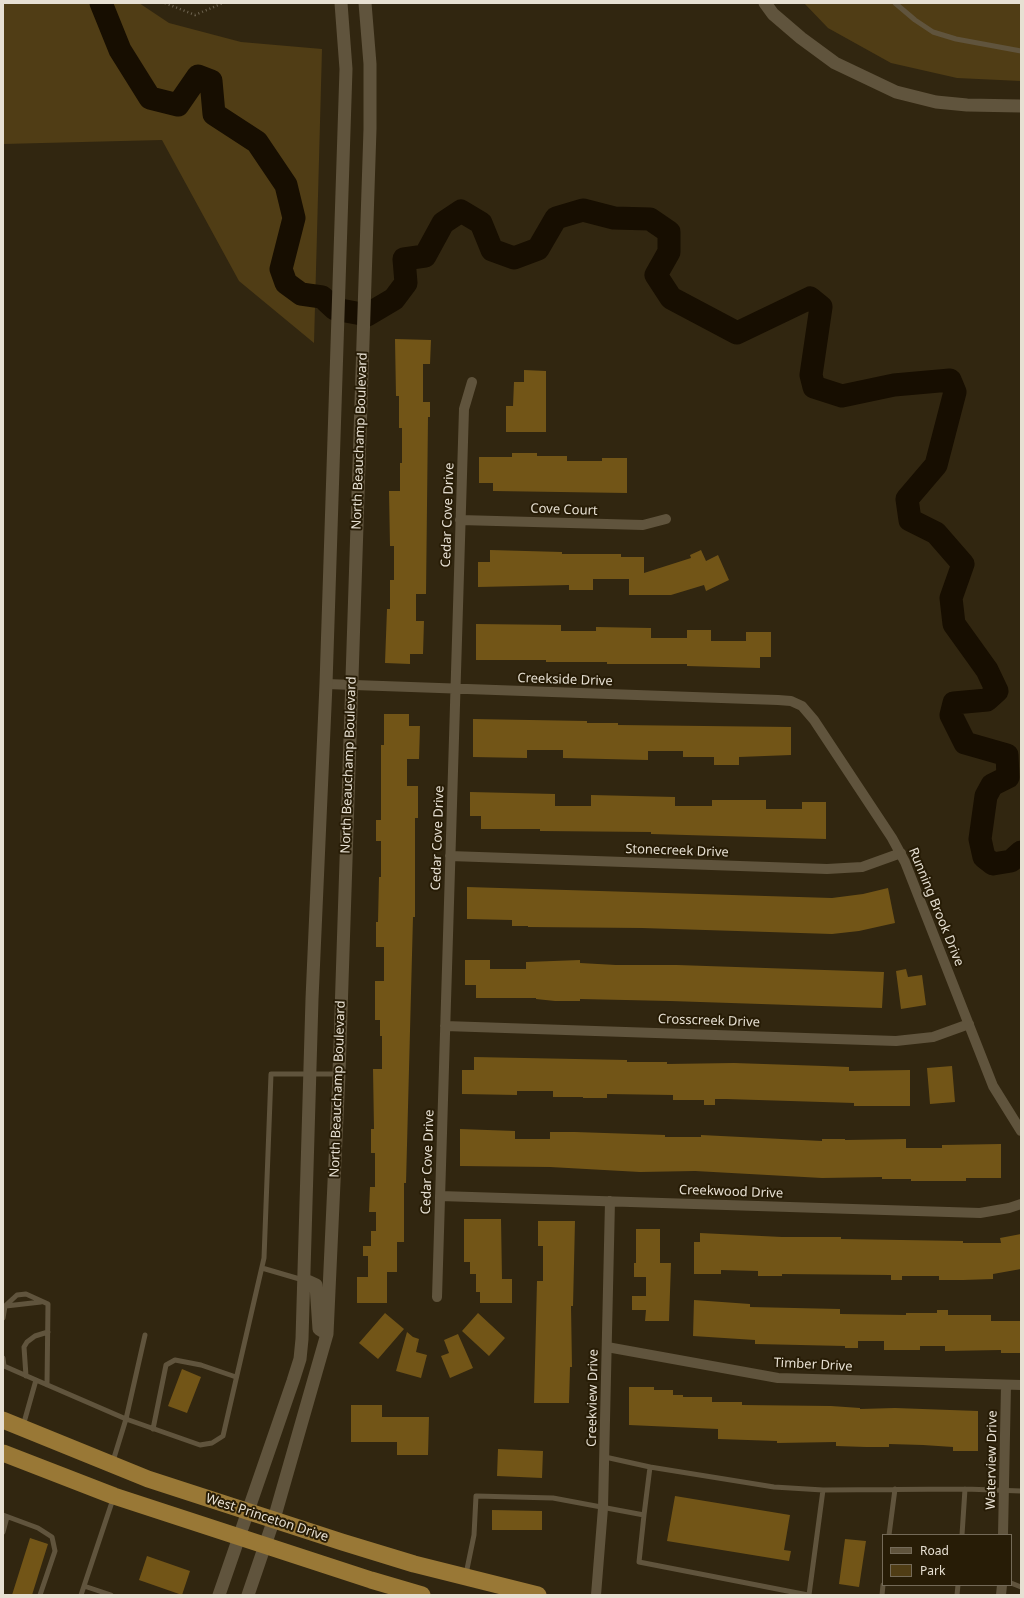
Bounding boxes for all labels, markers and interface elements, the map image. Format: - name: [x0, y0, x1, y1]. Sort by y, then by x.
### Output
- street label: North Beauchamp Boulevard: [349, 352, 371, 530]
- street label: Cedar Cove Drive: [438, 462, 458, 568]
- street label: Cove Court: [530, 501, 598, 519]
- street label: Creekside Drive: [517, 671, 613, 689]
- street label: North Beauchamp Boulevard: [338, 676, 360, 854]
- street label: Cedar Cove Drive: [428, 785, 448, 891]
- street label: Stonecreek Drive: [625, 841, 729, 861]
- street label: Running Brook Drive: [905, 845, 967, 969]
- street label: North Beauchamp Boulevard: [327, 1000, 349, 1178]
- street label: Crosscreek Drive: [658, 1011, 760, 1031]
- street label: Cedar Cove Drive: [418, 1109, 438, 1215]
- street label: Creekwood Drive: [679, 1182, 783, 1202]
- street label: Creekview Drive: [584, 1349, 602, 1447]
- street label: Timber Drive: [773, 1355, 853, 1375]
- street label: Waterview Drive: [983, 1410, 1001, 1510]
- street label: West Princeton Drive: [204, 1491, 330, 1545]
- legend: [882, 1534, 1012, 1586]
- text: Road: [920, 1542, 949, 1559]
- text: Park: [920, 1562, 945, 1579]

